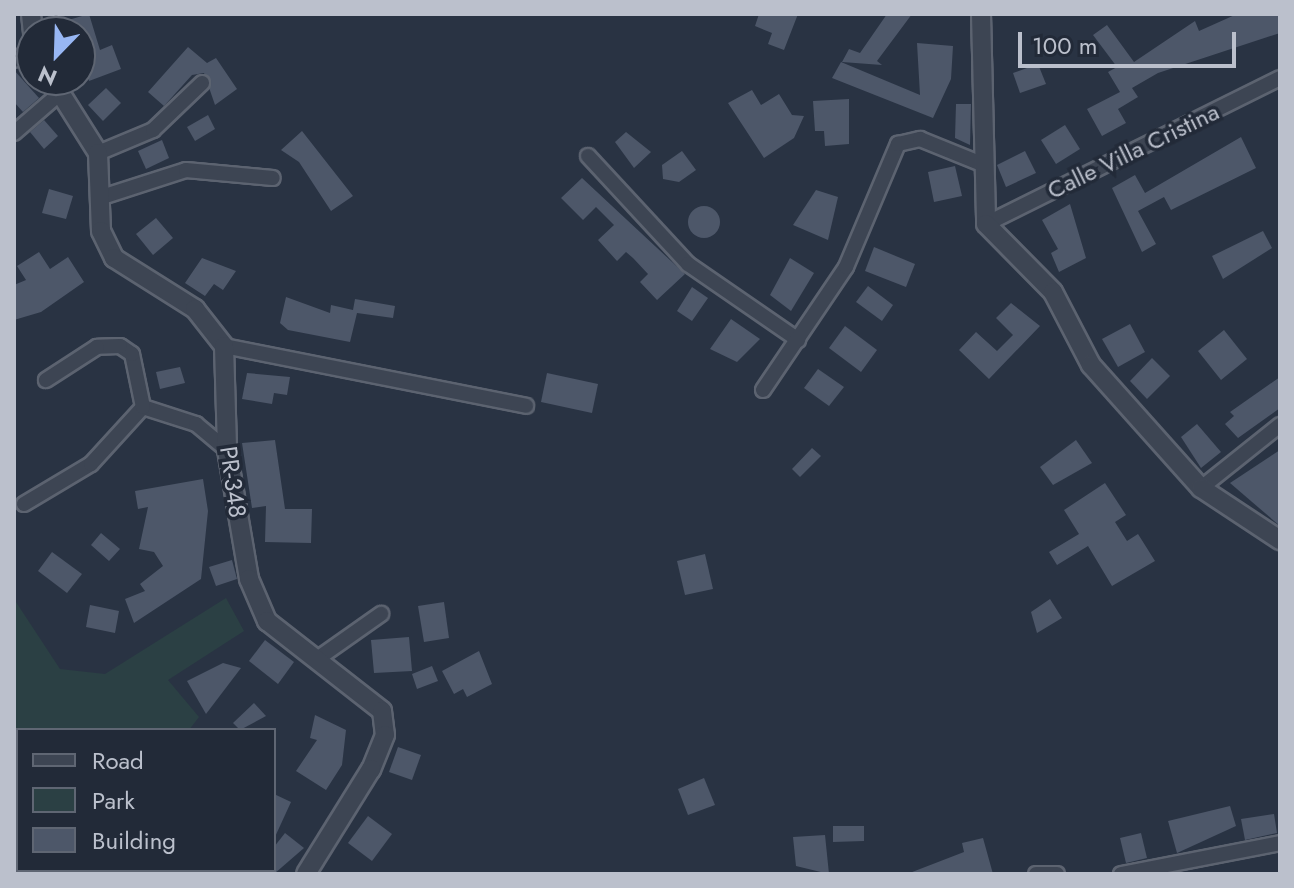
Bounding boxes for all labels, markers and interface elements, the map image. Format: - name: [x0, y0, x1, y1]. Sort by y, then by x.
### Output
- north arrow: [16, 16, 96, 96]
- scale bar: [1022, 16, 1240, 66]
- text: 100 m: [1032, 28, 1098, 63]
- text: N: [33, 58, 62, 94]
- street label: Calle Villa Cristina: [1043, 97, 1223, 205]
- street label: PR-348: [214, 444, 252, 520]
- legend: [16, 728, 276, 872]
- text: Road: [92, 743, 144, 778]
- text: Park: [92, 783, 135, 818]
- text: Building: [92, 823, 176, 858]

